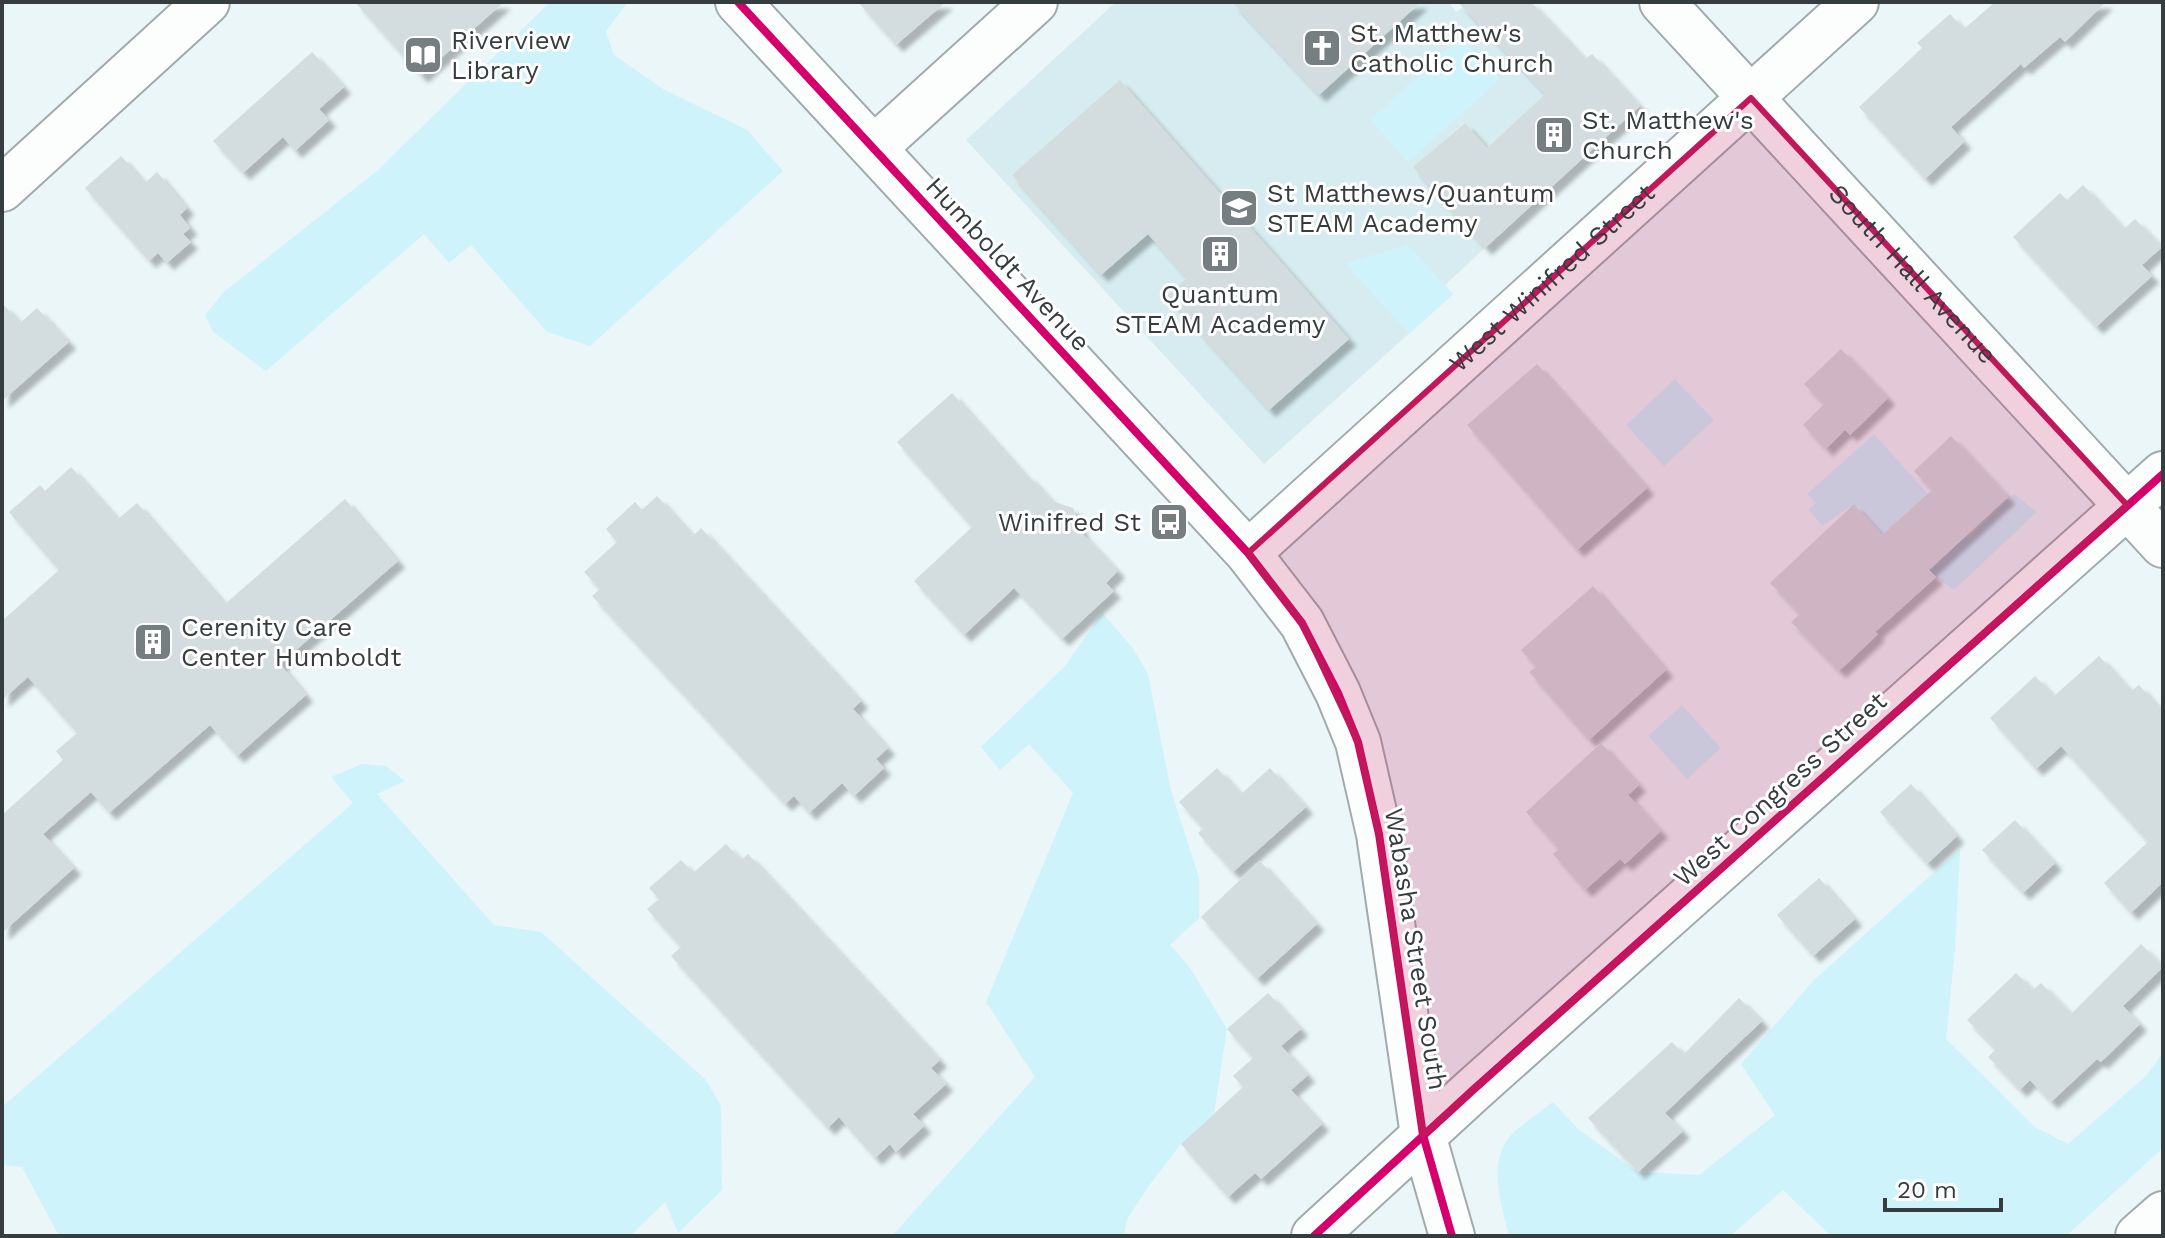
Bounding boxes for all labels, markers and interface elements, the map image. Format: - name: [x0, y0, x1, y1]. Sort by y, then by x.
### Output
- place label: St. Matthew's Catholic Church: [1350, 18, 1554, 78]
- place label: Riverview Library: [451, 25, 571, 85]
- church icon: St. Matthew's Catholic Church: [1301, 27, 1343, 69]
- library icon: Riverview Library: [402, 34, 444, 76]
- place label: St. Matthew's Church: [1582, 105, 1754, 165]
- building icon: St. Matthew's Church: [1533, 114, 1575, 156]
- street label: Humboldt Avenue: [920, 171, 1096, 357]
- street label: West Winifred Street: [1443, 177, 1660, 378]
- place label: St Matthews/Quantum STEAM Academy: [1267, 178, 1554, 238]
- street label: South Hall Avenue: [1823, 178, 2003, 370]
- school or university icon: St Matthews/Quantum STEAM Academy: [1218, 187, 1260, 229]
- building icon: Quantum STEAM Academy: [1199, 233, 1241, 275]
- place label: Quantum STEAM Academy: [1115, 279, 1326, 339]
- bus stop icon: Winifred St: [1148, 501, 1190, 543]
- place label: Winifred St: [998, 507, 1141, 537]
- place label: Cerenity Care Center Humboldt: [181, 612, 401, 672]
- building icon: Cerenity Care Center Humboldt: [132, 621, 174, 663]
- street label: West Congress Street: [1668, 686, 1893, 892]
- street label: Wabasha Street South: [1379, 806, 1453, 1092]
- scale bar: [1885, 1162, 2001, 1212]
- text: 20 m: [1897, 1176, 1957, 1204]

